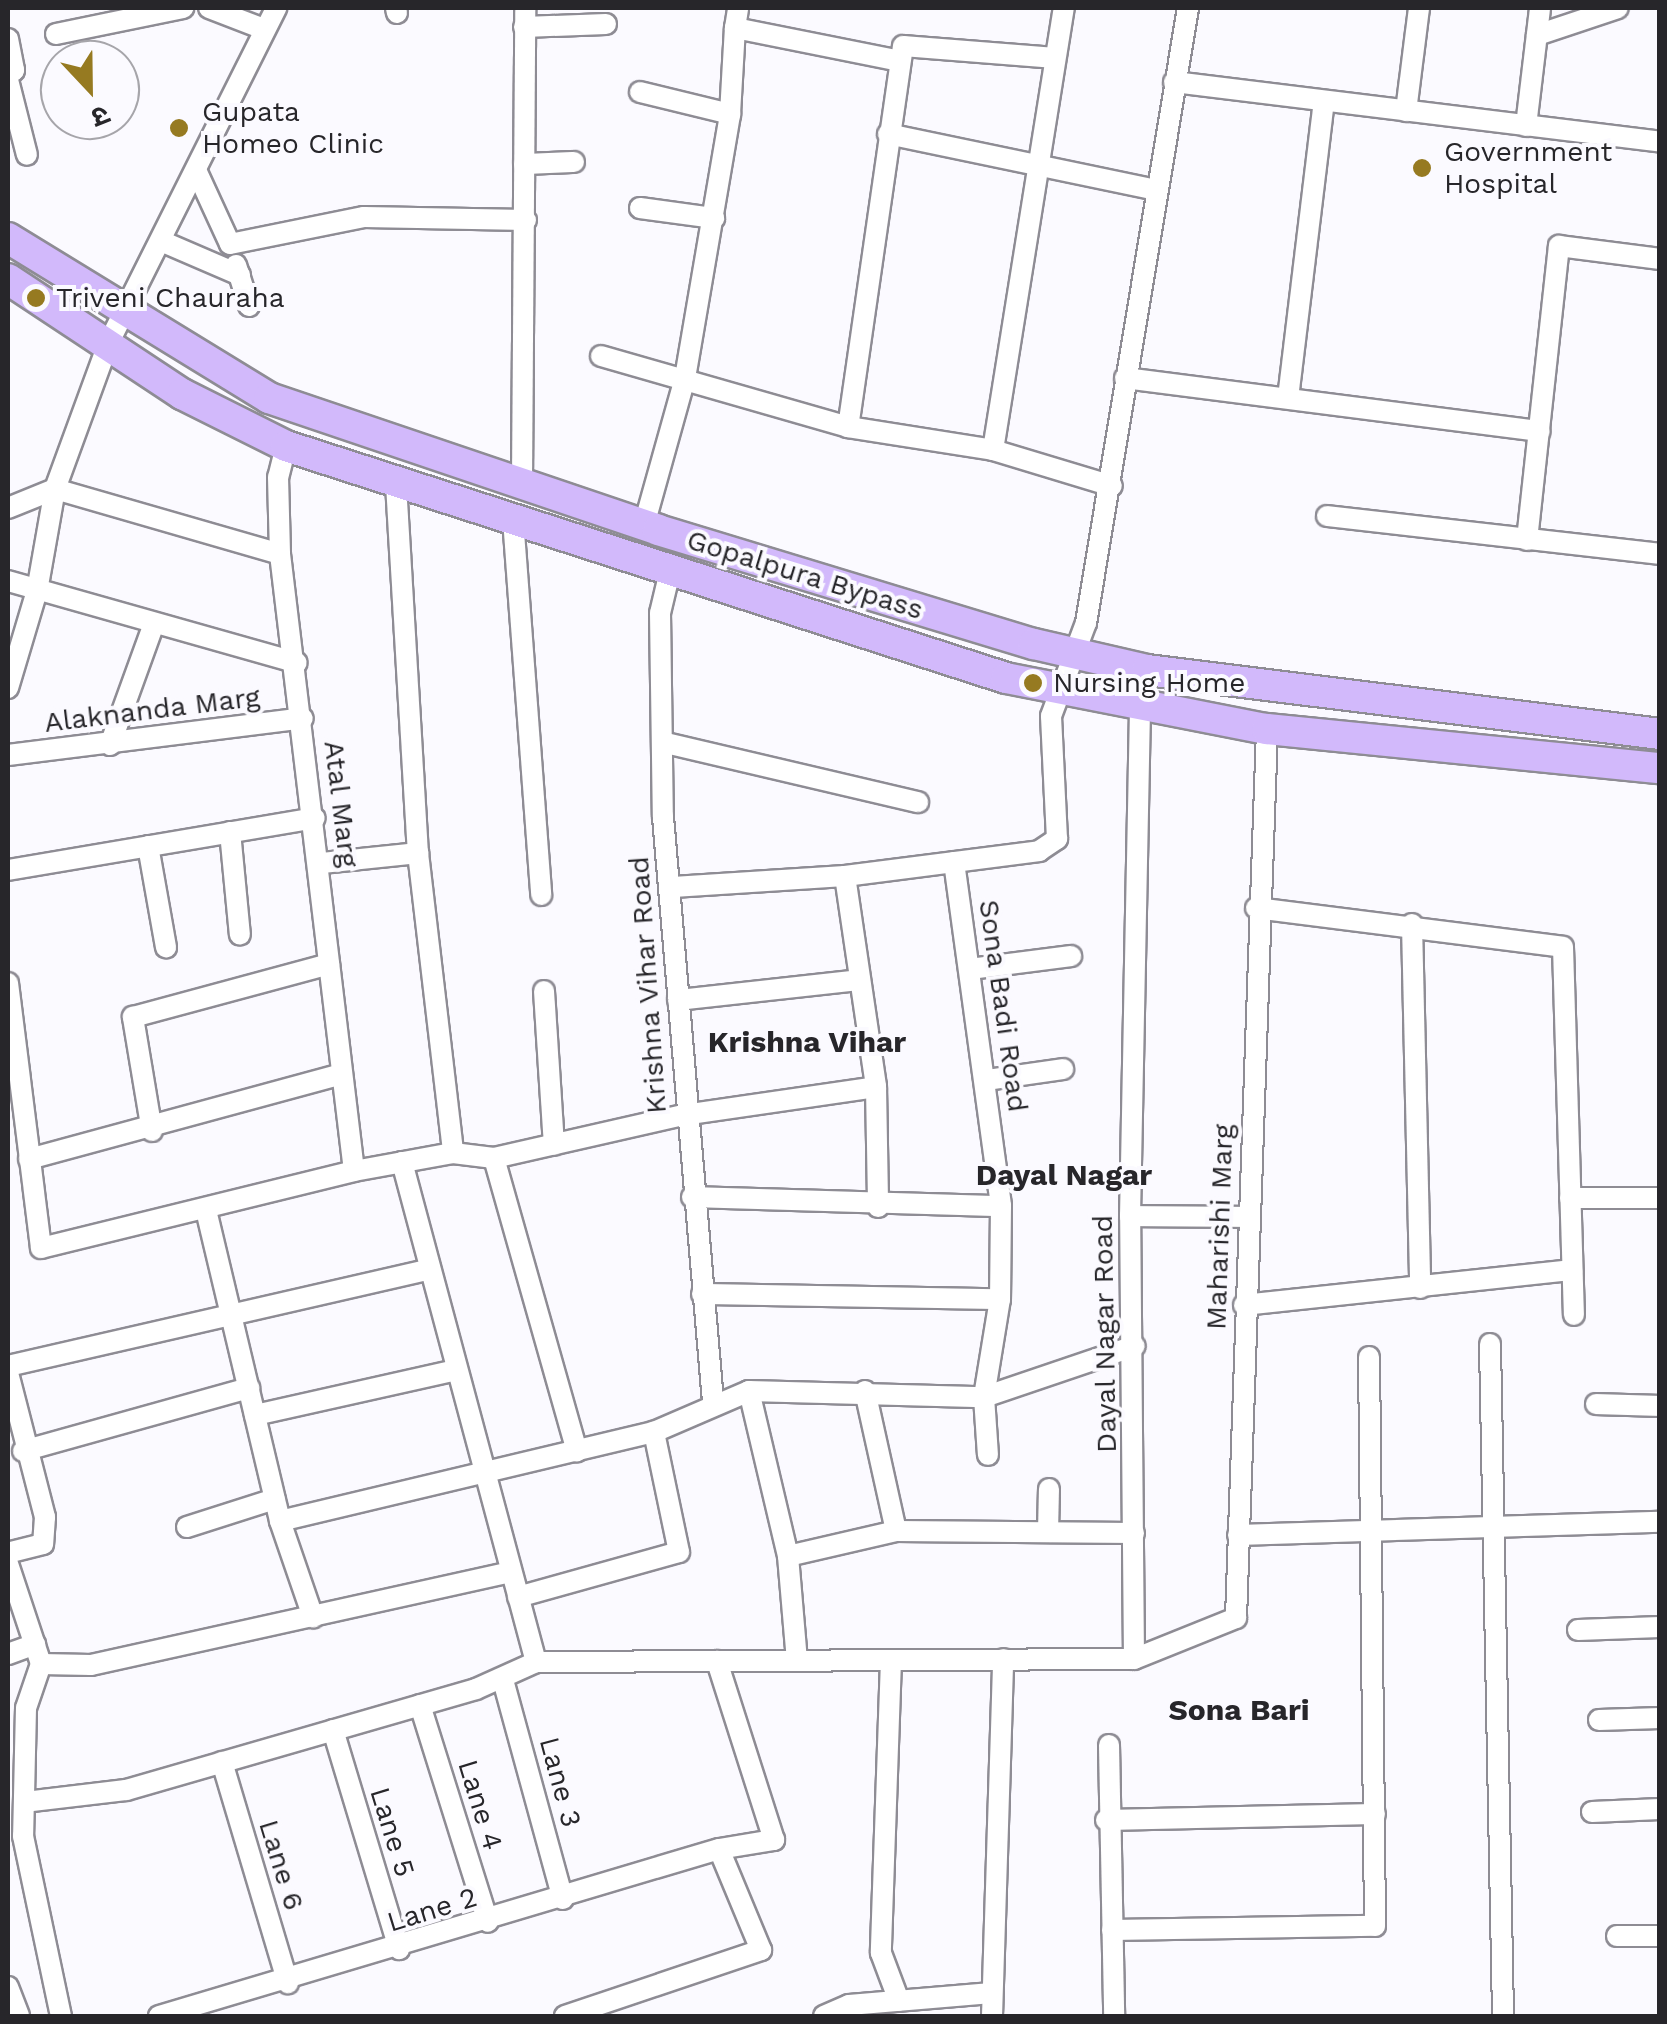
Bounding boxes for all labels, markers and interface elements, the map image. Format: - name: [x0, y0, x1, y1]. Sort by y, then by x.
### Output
- north arrow: [40, 40, 140, 140]
- place label: Gupata Homeo Clinic: [202, 95, 384, 161]
- text: उ: [87, 98, 114, 135]
- marker: Gupata Homeo Clinic: [166, 115, 192, 141]
- place label: Government Hospital: [1444, 135, 1612, 201]
- marker: Government Hospital: [1409, 155, 1435, 181]
- place label: Triveni Chauraha: [56, 281, 285, 315]
- marker: Triveni Chauraha: [25, 287, 47, 309]
- street label: Gopalpura Bypass: [682, 523, 928, 627]
- place label: Nursing Home: [1053, 666, 1245, 700]
- marker: Nursing Home: [1022, 672, 1044, 694]
- street label: Alaknanda Marg: [42, 680, 262, 740]
- street label: Atal Marg: [317, 738, 365, 870]
- street label: Krishna Vihar Road: [622, 854, 674, 1116]
- street label: Sona Badi Road: [971, 897, 1035, 1115]
- district label: Krishna Vihar: [707, 1024, 907, 1060]
- street label: Maharishi Marg: [1200, 1124, 1240, 1330]
- district label: Dayal Nagar: [976, 1157, 1152, 1193]
- street label: Dayal Nagar Road: [1086, 1214, 1124, 1454]
- district label: Sona Bari: [1168, 1692, 1310, 1728]
- street label: Lane 3: [532, 1733, 588, 1831]
- street label: Lane 4: [450, 1756, 510, 1854]
- street label: Lane 5: [362, 1783, 422, 1881]
- street label: Lane 6: [251, 1816, 311, 1914]
- street label: Lane 2: [383, 1880, 481, 1940]

